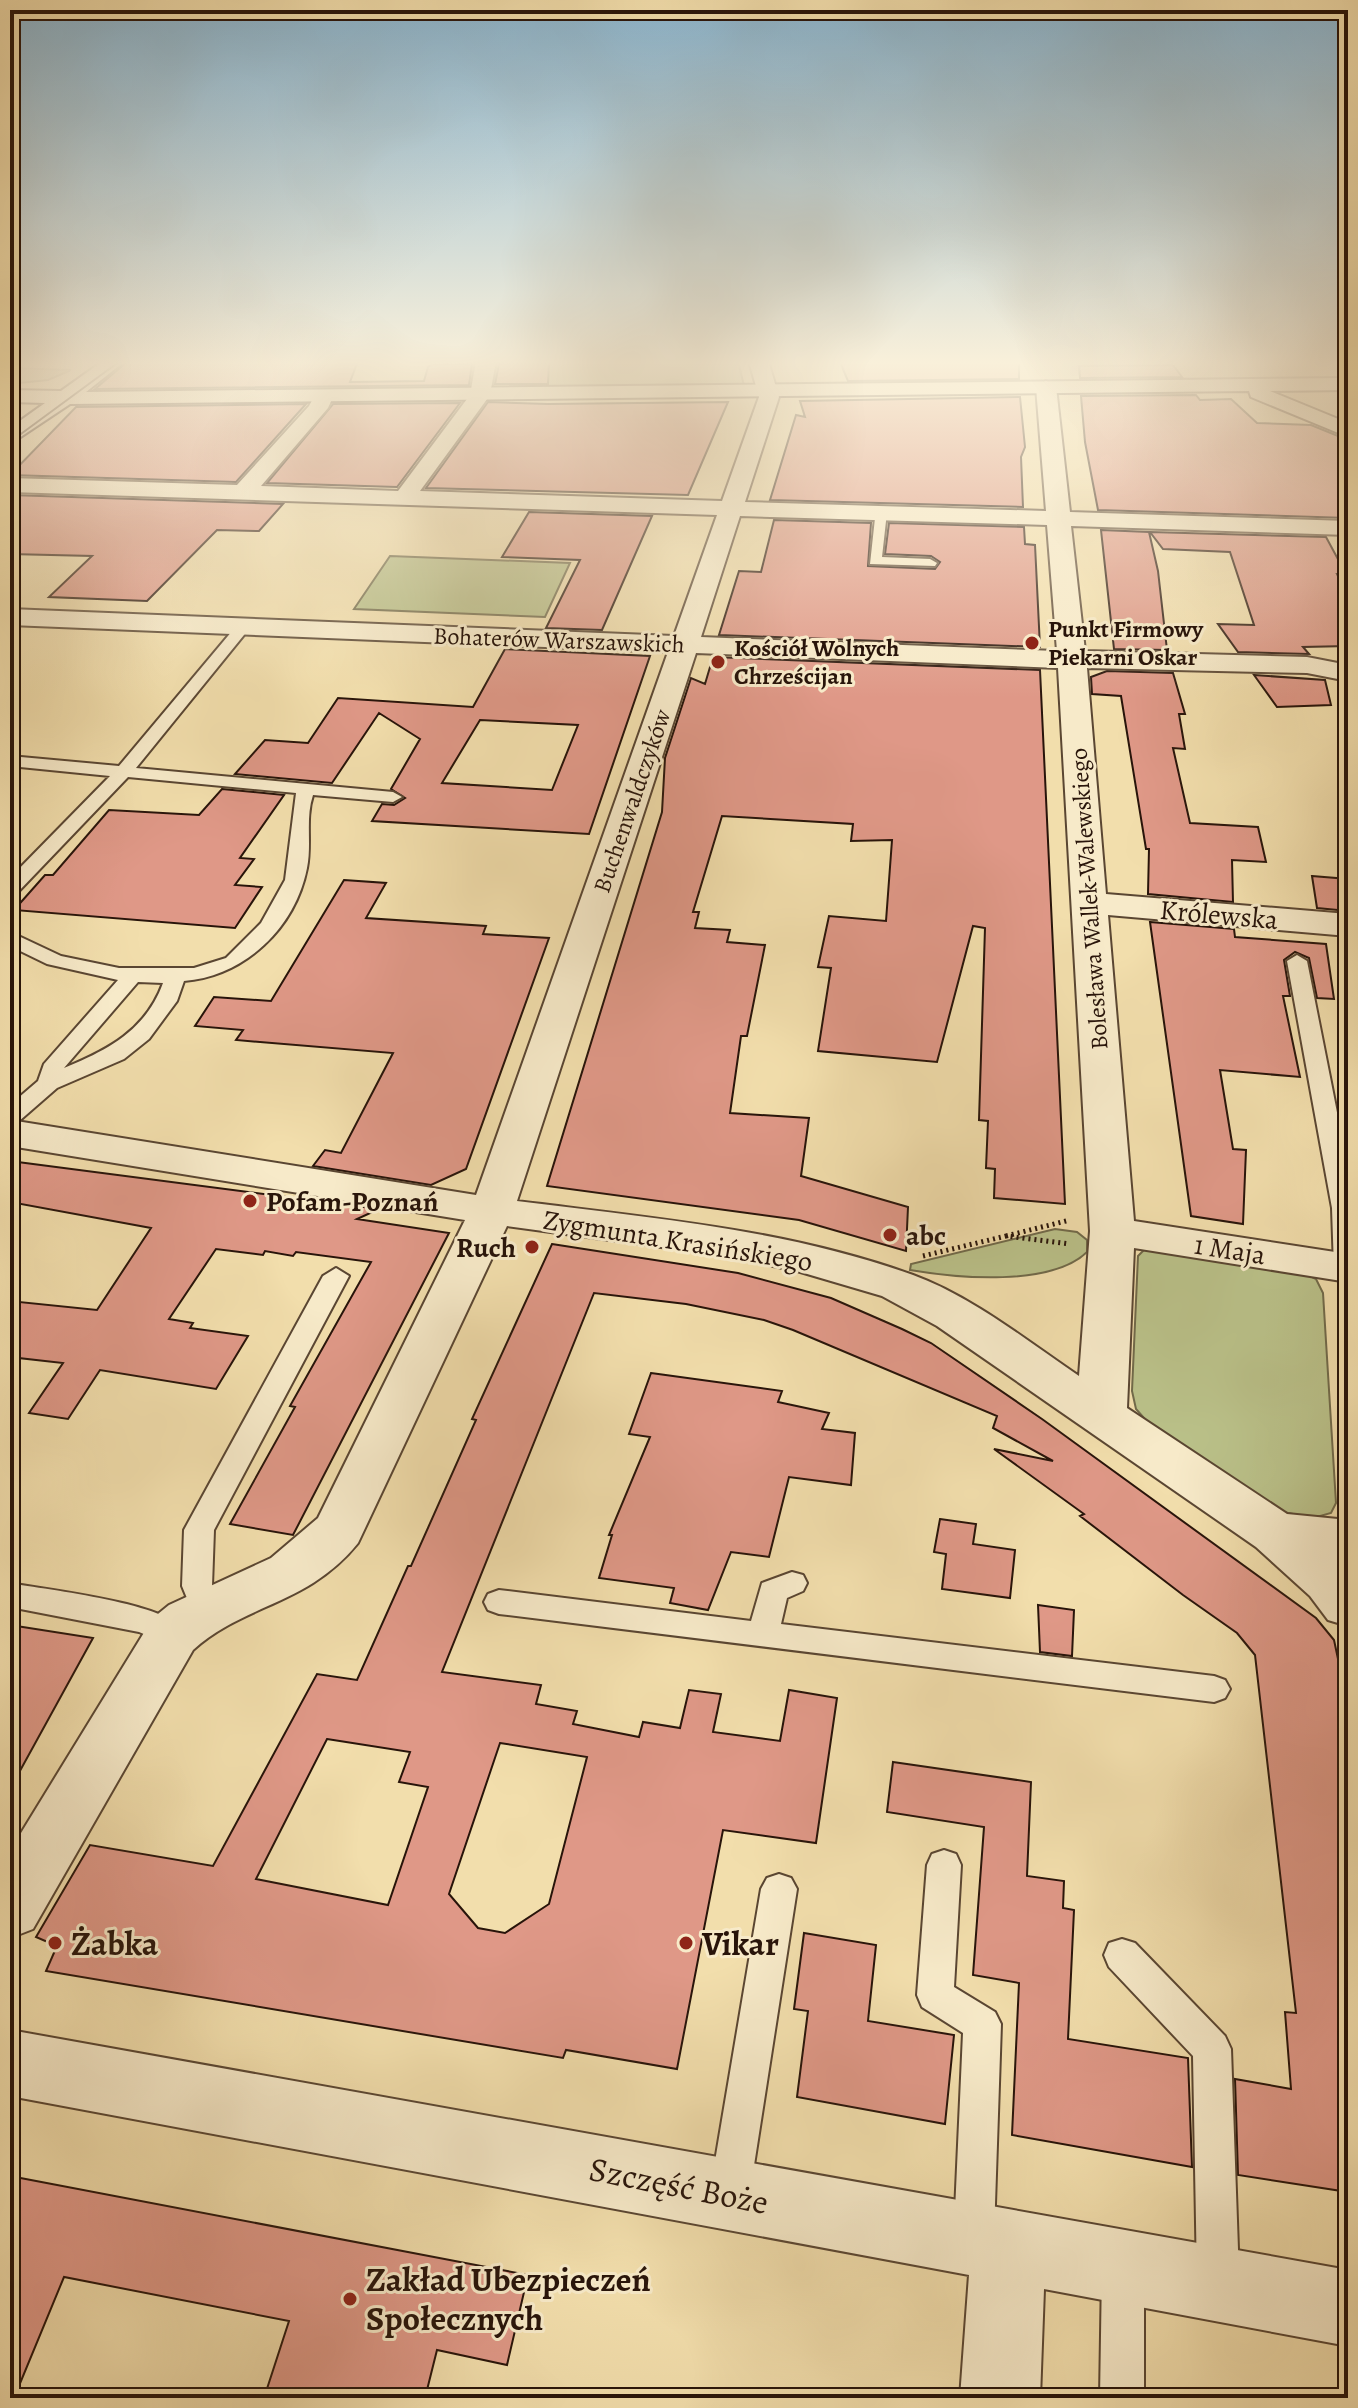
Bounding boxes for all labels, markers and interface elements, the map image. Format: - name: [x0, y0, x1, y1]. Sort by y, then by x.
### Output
- place label: Punkt Firmowy Piekarni Oskar: [1048, 613, 1204, 673]
- street label: Bohaterów Warszawskich: [433, 620, 685, 660]
- place label: Kościół Wolnych Chrześcijan: [734, 632, 899, 692]
- marker: Punkt Firmowy Piekarni Oskar: [1023, 634, 1041, 652]
- marker: Kościół Wolnych Chrześcijan: [709, 653, 727, 671]
- street label: Buchenwaldczyków: [586, 705, 678, 897]
- street label: Bolesława Wallek-Walewskiego: [1062, 747, 1116, 1051]
- street label: Królewska: [1158, 891, 1280, 939]
- place label: Pofam-Poznań: [266, 1183, 439, 1221]
- marker: Pofam-Poznań: [241, 1192, 259, 1210]
- street label: Zygmunta Krasińskiego: [540, 1201, 815, 1281]
- place label: abc: [906, 1217, 946, 1255]
- marker: abc: [881, 1226, 899, 1244]
- street label: 1 Maja: [1191, 1226, 1268, 1274]
- place label: Ruch: [456, 1229, 516, 1267]
- marker: Ruch: [523, 1238, 541, 1256]
- place label: Żabka: [71, 1920, 159, 1967]
- place label: Vikar: [701, 1920, 779, 1967]
- marker: Żabka: [46, 1934, 64, 1952]
- marker: Vikar: [677, 1934, 695, 1952]
- street label: Szczęść Boże: [585, 2145, 772, 2226]
- place label: Zakład Ubezpieczeń Społecznych: [366, 2256, 651, 2342]
- marker: Zakład Ubezpieczeń Społecznych: [341, 2290, 359, 2308]

